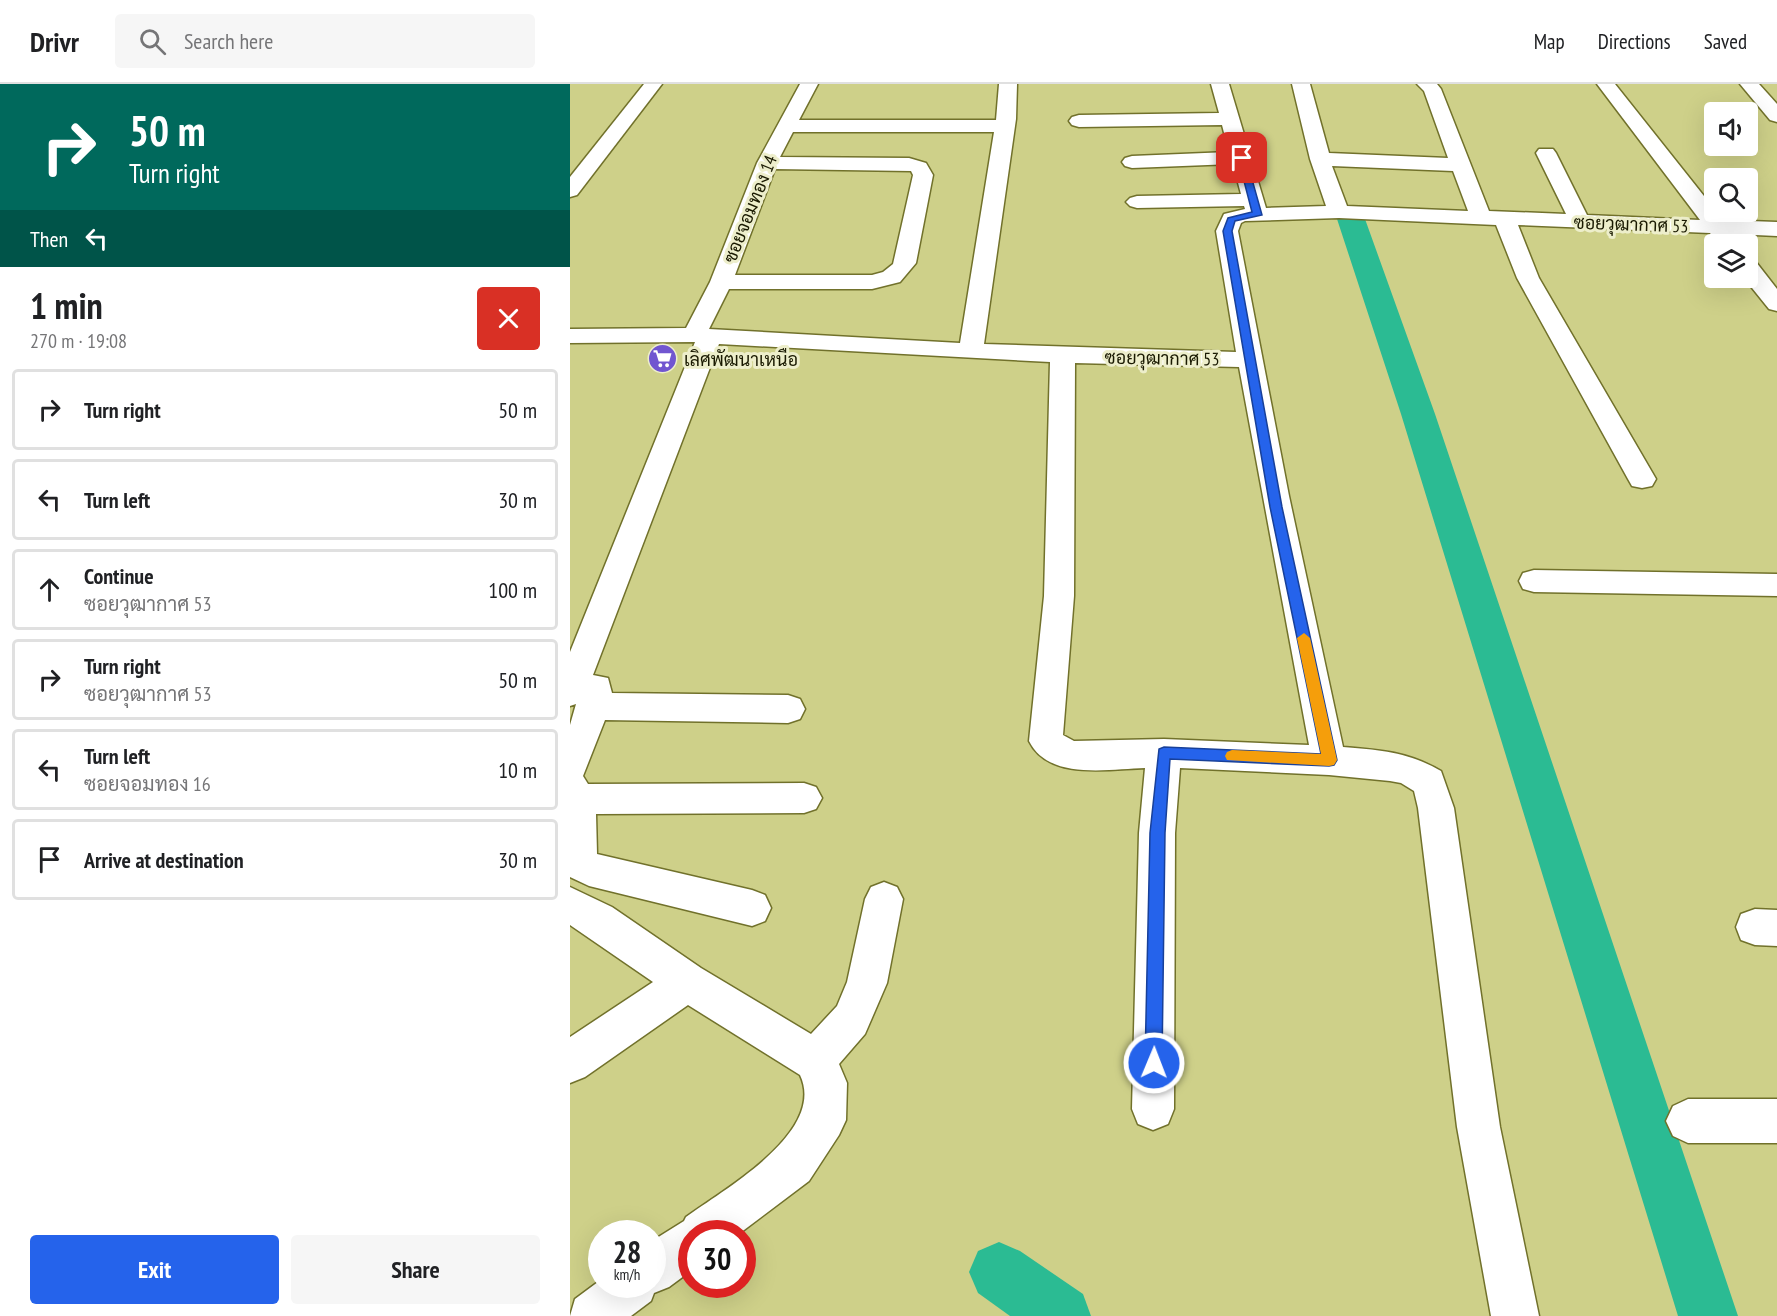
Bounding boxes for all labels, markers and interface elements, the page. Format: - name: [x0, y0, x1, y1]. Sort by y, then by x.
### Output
- search box: [115, 14, 535, 68]
- text: Drivr: [30, 23, 79, 60]
- icon: search: [136, 25, 169, 58]
- text: Search here: [184, 27, 273, 55]
- text: Map: [1534, 28, 1565, 55]
- text: Directions: [1598, 28, 1671, 55]
- text: Saved: [1704, 28, 1747, 55]
- map controls: [1704, 102, 1758, 288]
- button: sound: [1704, 102, 1758, 156]
- text: 50 m: [129, 103, 206, 158]
- icon: right: [30, 108, 108, 186]
- pin: [1216, 132, 1267, 183]
- icon: arrive: [1225, 141, 1258, 174]
- street label: ซอยจอมทอง 14: [718, 152, 782, 266]
- text: Turn right: [129, 156, 220, 190]
- button: search: [1704, 168, 1758, 222]
- street label: ซอยวุฒากาศ 53: [1573, 211, 1689, 238]
- icon: left: [80, 222, 113, 255]
- text: Then: [30, 225, 68, 253]
- button: layers: [1704, 234, 1758, 288]
- text: 1 min: [30, 282, 103, 329]
- button: close: [477, 287, 540, 350]
- text: 270 m · 19:08: [30, 328, 127, 354]
- supermarket icon: เลิศพัฒนาเหนือ: [647, 343, 679, 375]
- street label: ซอยวุฒากาศ 53: [1104, 345, 1220, 371]
- place label: เลิศพัฒนาเหนือ: [684, 348, 798, 371]
- icon: right: [33, 393, 66, 426]
- text: Turn right: [84, 396, 161, 424]
- text: 50 m: [498, 396, 537, 424]
- icon: left: [33, 483, 66, 516]
- text: Turn left: [84, 486, 150, 514]
- text: 30 m: [498, 486, 537, 514]
- text: Continue: [84, 562, 154, 590]
- icon: ahead: [33, 573, 66, 606]
- text: 100 m: [488, 576, 537, 604]
- text: ซอยวุฒากาศ 53: [84, 591, 212, 617]
- text: Turn right: [84, 652, 161, 680]
- icon: right: [33, 663, 66, 696]
- text: 50 m: [498, 666, 537, 694]
- text: ซอยวุฒากาศ 53: [84, 681, 212, 707]
- text: Turn left: [84, 742, 150, 770]
- icon: left: [33, 753, 66, 786]
- text: 10 m: [498, 756, 537, 784]
- text: ซอยจอมทอง 16: [84, 771, 211, 797]
- icon: arrive: [33, 843, 66, 876]
- text: Arrive at destination: [84, 846, 244, 874]
- text: 30 m: [498, 846, 537, 874]
- position arrow: [1122, 1031, 1186, 1095]
- speed limit sign: 30: [678, 1220, 756, 1298]
- text: 28: [613, 1232, 641, 1271]
- button: Exit: [30, 1235, 279, 1304]
- button: Share: [291, 1235, 540, 1304]
- text: km/h: [614, 1265, 640, 1284]

